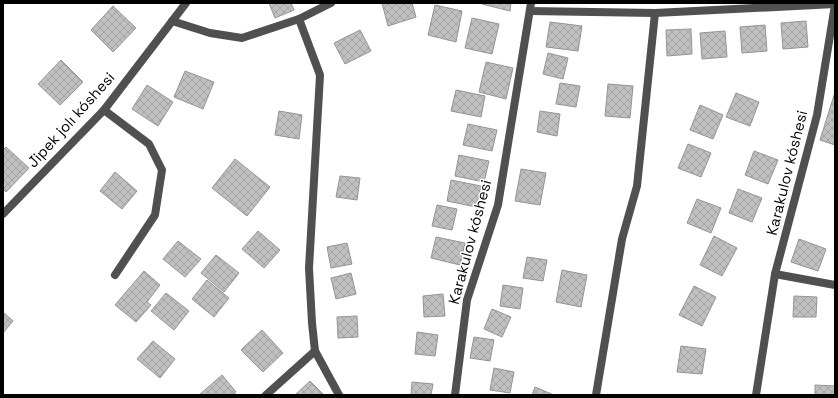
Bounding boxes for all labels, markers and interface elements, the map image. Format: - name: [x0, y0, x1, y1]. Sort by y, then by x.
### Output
- street label: Jipek jolı kóshesi: [23, 68, 118, 171]
- street label: Karakulov kóshesi: [762, 108, 811, 237]
- street label: Karakulov kóshesi: [444, 178, 495, 306]

